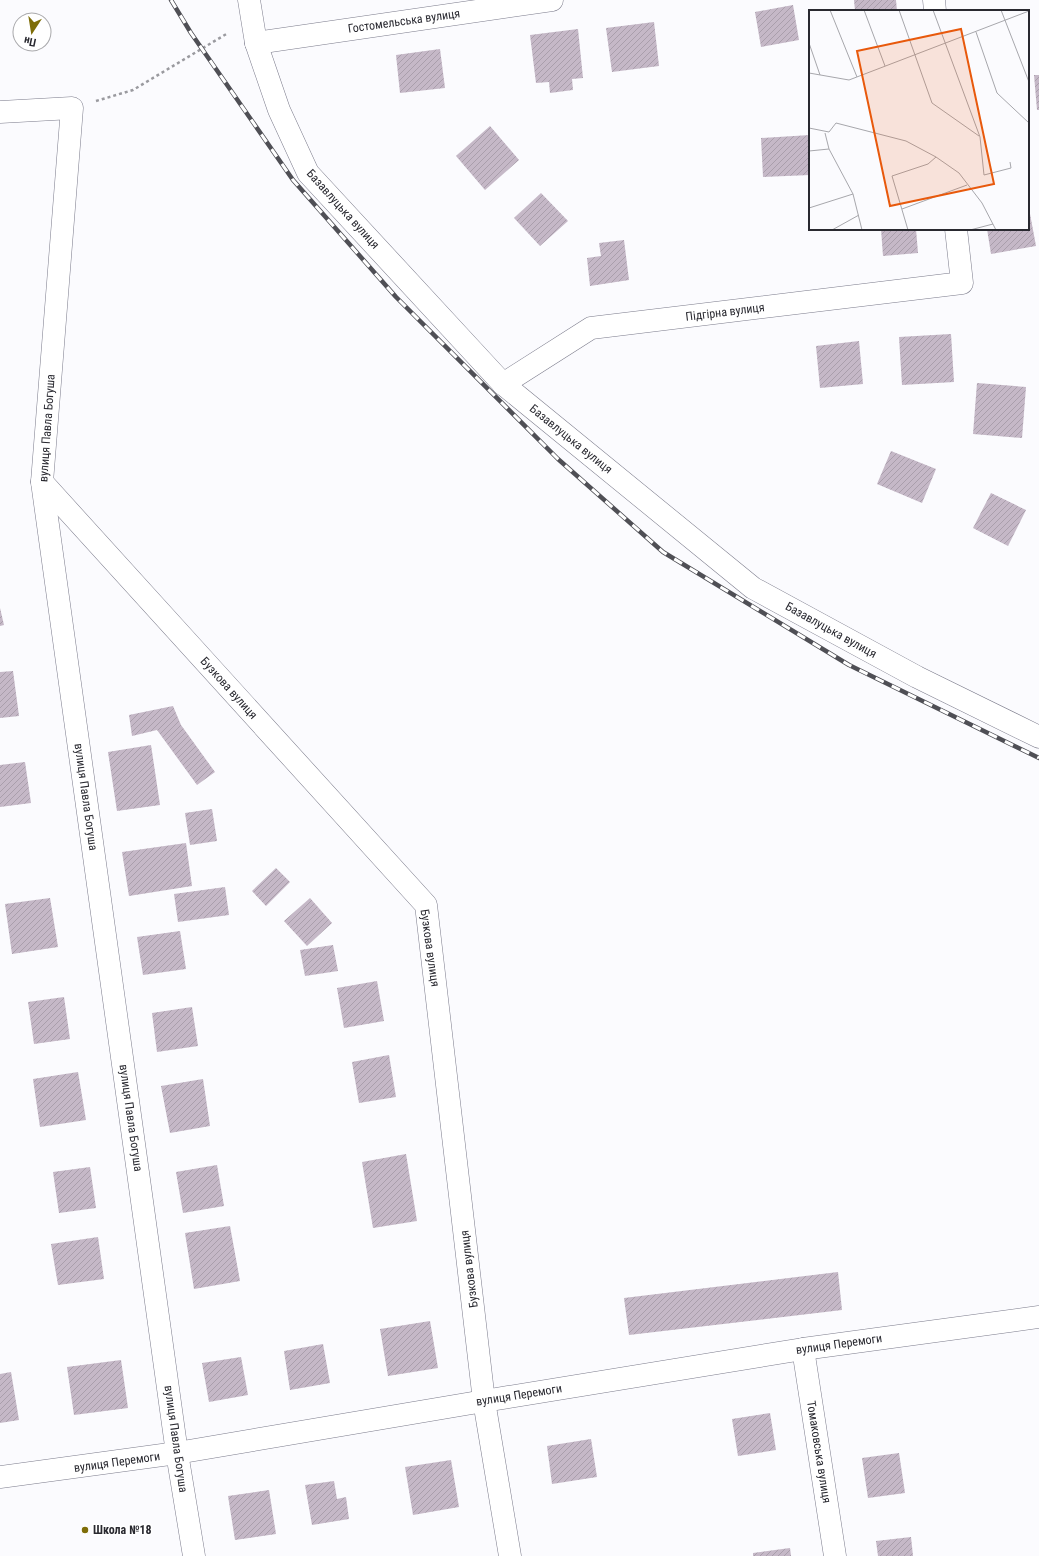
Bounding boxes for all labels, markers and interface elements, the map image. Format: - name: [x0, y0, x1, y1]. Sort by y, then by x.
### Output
- street label: Гостомельська вулиця: [347, 6, 461, 36]
- inset map: [809, 10, 1029, 230]
- north arrow: [12, 12, 52, 52]
- text: Пн: [23, 34, 37, 49]
- street label: Базавлуцька вулиця: [304, 166, 382, 252]
- street label: Підгірна вулиця: [685, 300, 765, 324]
- street label: вулиця Павла Богуша: [36, 373, 58, 482]
- street label: Базавлуцька вулиця: [527, 401, 615, 477]
- street label: Базавлуцька вулиця: [783, 599, 879, 661]
- street label: Бузкова вулиця: [198, 654, 260, 722]
- street label: вулиця Павла Богуша: [72, 743, 100, 852]
- street label: Бузкова вулиця: [418, 908, 442, 988]
- street label: вулиця Павла Богуша: [117, 1064, 145, 1173]
- street label: Бузкова вулиця: [457, 1229, 481, 1309]
- street label: вулиця Перемоги: [795, 1331, 883, 1357]
- street label: вулиця Перемоги: [475, 1381, 563, 1409]
- street label: вулиця Павла Богуша: [162, 1385, 190, 1494]
- street label: Томаковська вулиця: [804, 1400, 834, 1504]
- street label: вулиця Перемоги: [73, 1449, 161, 1475]
- place label: Школа №18: [93, 1523, 152, 1537]
- marker: Школа №18: [80, 1525, 90, 1535]

